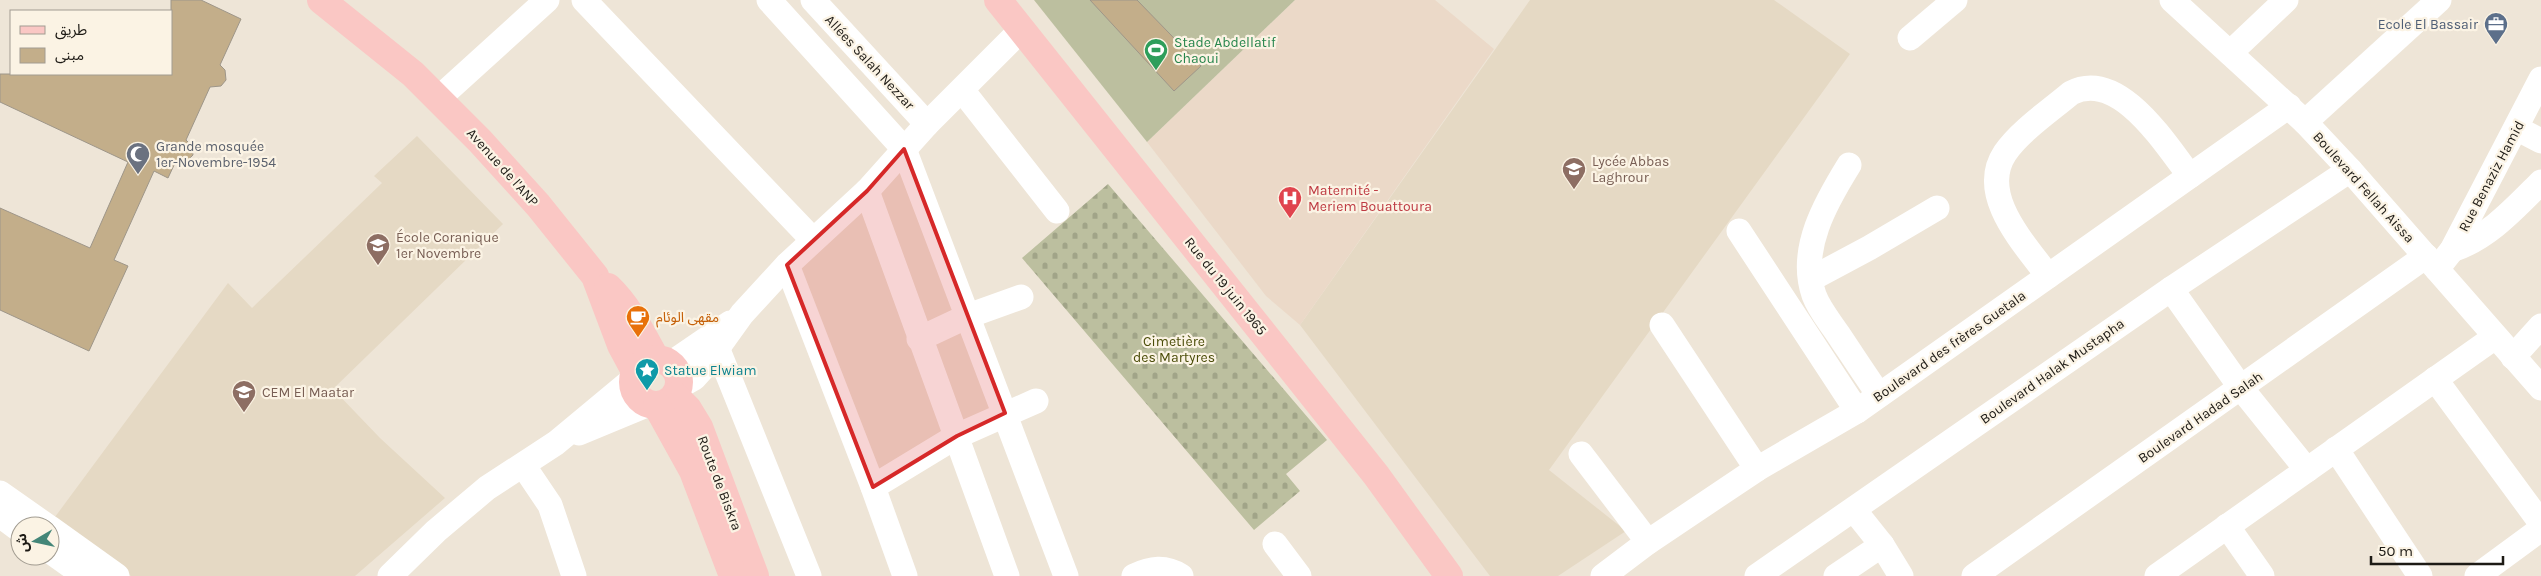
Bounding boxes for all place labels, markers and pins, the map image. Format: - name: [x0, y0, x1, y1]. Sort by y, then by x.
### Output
- office icon: Ecole El Bassair: [2483, 11, 2509, 45]
- place label: Ecole El Bassair: [2378, 16, 2479, 33]
- place label: Stade Abdellatif Chaoui: [1174, 34, 1276, 67]
- sports icon: Stade Abdellatif Chaoui: [1143, 37, 1169, 71]
- place label: Grande mosquée 1er-Novembre-1954: [156, 138, 276, 171]
- mosque icon: Grande mosquée 1er-Novembre-1954: [125, 141, 151, 175]
- place label: Lycée Abbas Laghrour: [1592, 153, 1669, 186]
- school or university icon: Lycée Abbas Laghrour: [1561, 156, 1587, 190]
- place label: Maternité - Meriem Bouattoura: [1308, 182, 1432, 215]
- hospital icon: Maternité - Meriem Bouattoura: [1277, 185, 1303, 219]
- place label: École Coranique 1er Novembre: [396, 228, 499, 262]
- school or university icon: École Coranique 1er Novembre: [365, 232, 391, 266]
- cafe icon: مقهى الوئام: [625, 304, 651, 338]
- place label: مقهى الوئام: [656, 309, 719, 328]
- place icon: Statue Elwiam: [634, 357, 660, 391]
- place label: Statue Elwiam: [664, 362, 757, 379]
- school or university icon: CEM El Maatar: [231, 379, 257, 413]
- place label: CEM El Maatar: [262, 384, 355, 401]

